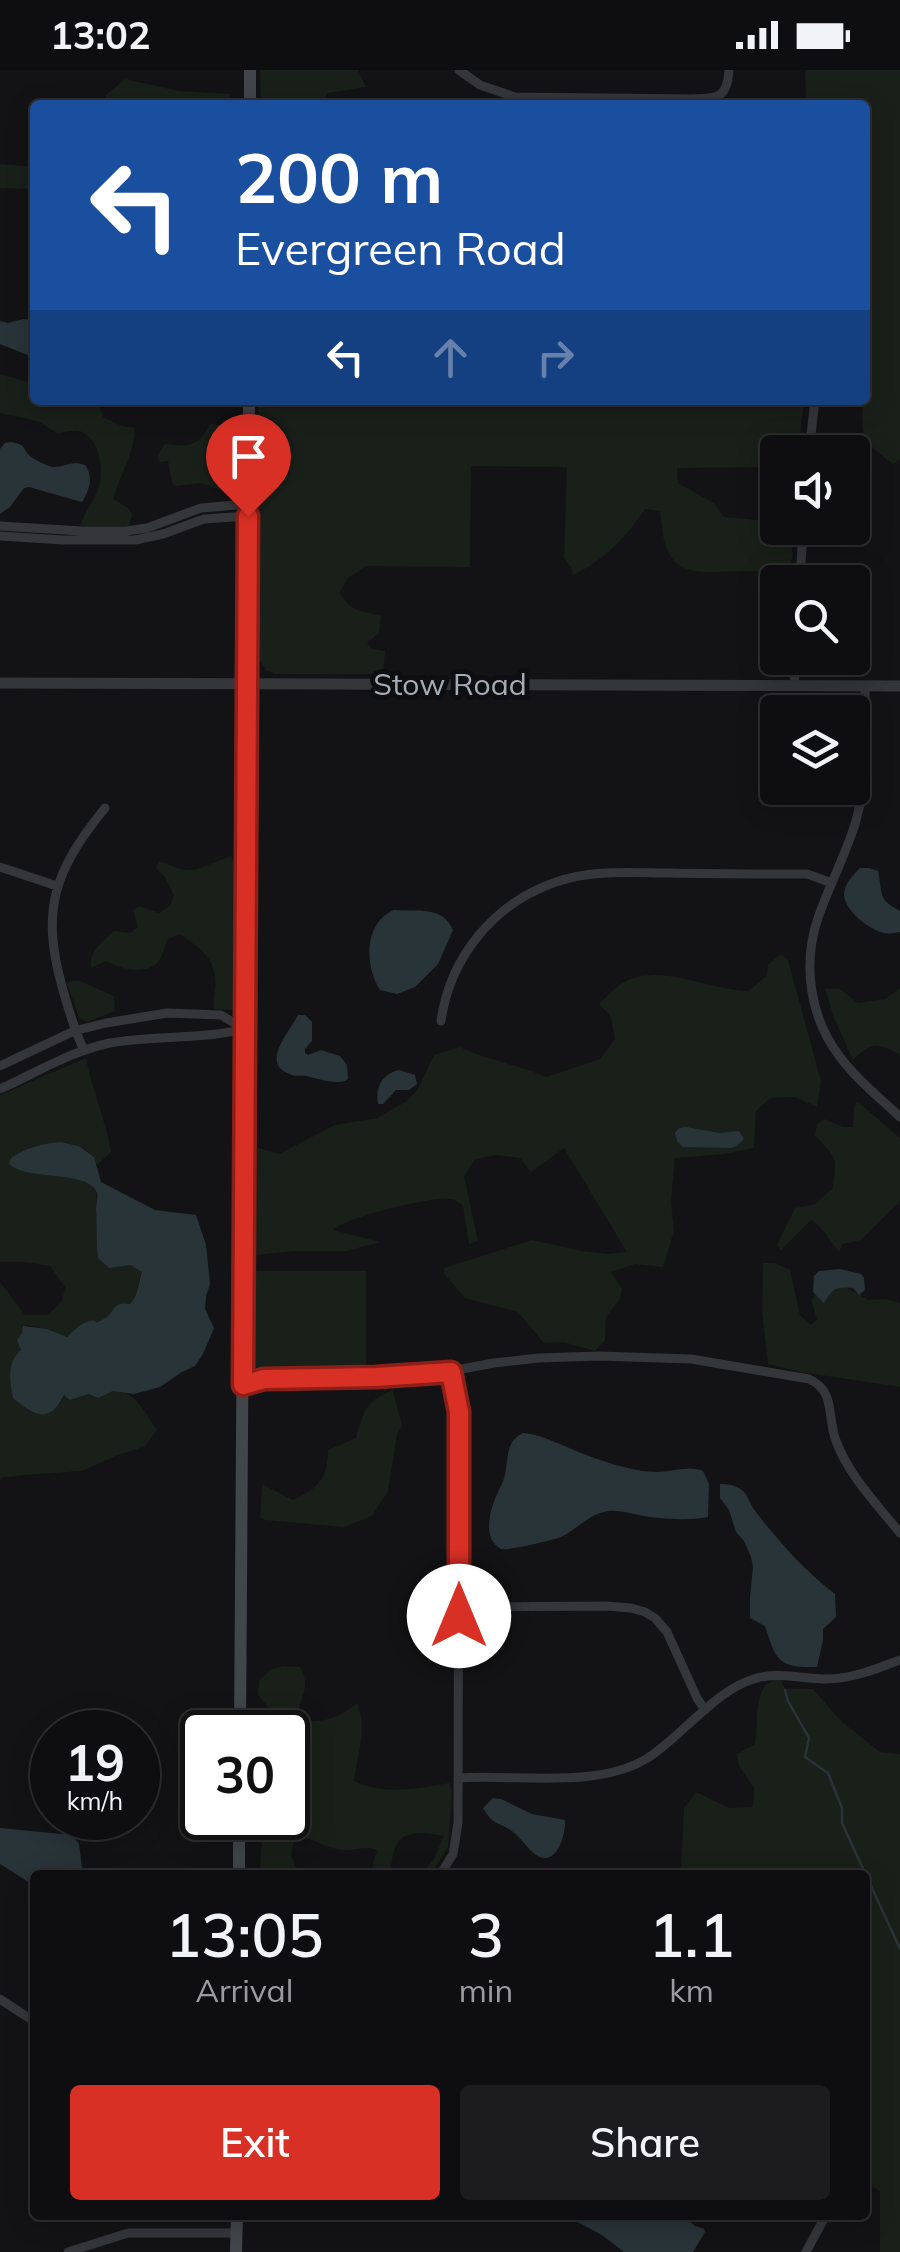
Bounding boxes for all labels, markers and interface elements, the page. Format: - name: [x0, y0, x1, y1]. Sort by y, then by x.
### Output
- text: 13:02: [50, 11, 151, 59]
- text: 200 m: [235, 133, 443, 221]
- icon: left: [70, 140, 200, 270]
- text: Evergreen Road: [235, 220, 566, 276]
- icon: left: [318, 330, 373, 385]
- icon: ahead: [423, 330, 478, 385]
- icon: right: [528, 330, 583, 385]
- pin: [206, 414, 291, 517]
- icon: arrive: [221, 429, 276, 484]
- map controls: [760, 435, 870, 805]
- button: sound: [760, 435, 870, 545]
- button: search: [760, 565, 870, 675]
- street label: Stow Road: [373, 665, 527, 703]
- button: layers: [760, 695, 870, 805]
- position arrow: [407, 1564, 511, 1668]
- speed limit sign: 30: [180, 1710, 310, 1840]
- text: 19: [65, 1731, 125, 1794]
- text: km/h: [67, 1785, 123, 1816]
- text: 13:05: [165, 1897, 324, 1972]
- text: 3: [468, 1897, 504, 1972]
- text: 1.1: [649, 1897, 735, 1972]
- text: Arrival: [195, 1970, 293, 2010]
- text: min: [459, 1970, 513, 2010]
- text: km: [669, 1970, 714, 2010]
- button: Exit: [70, 2085, 440, 2200]
- button: Share: [460, 2085, 830, 2200]

